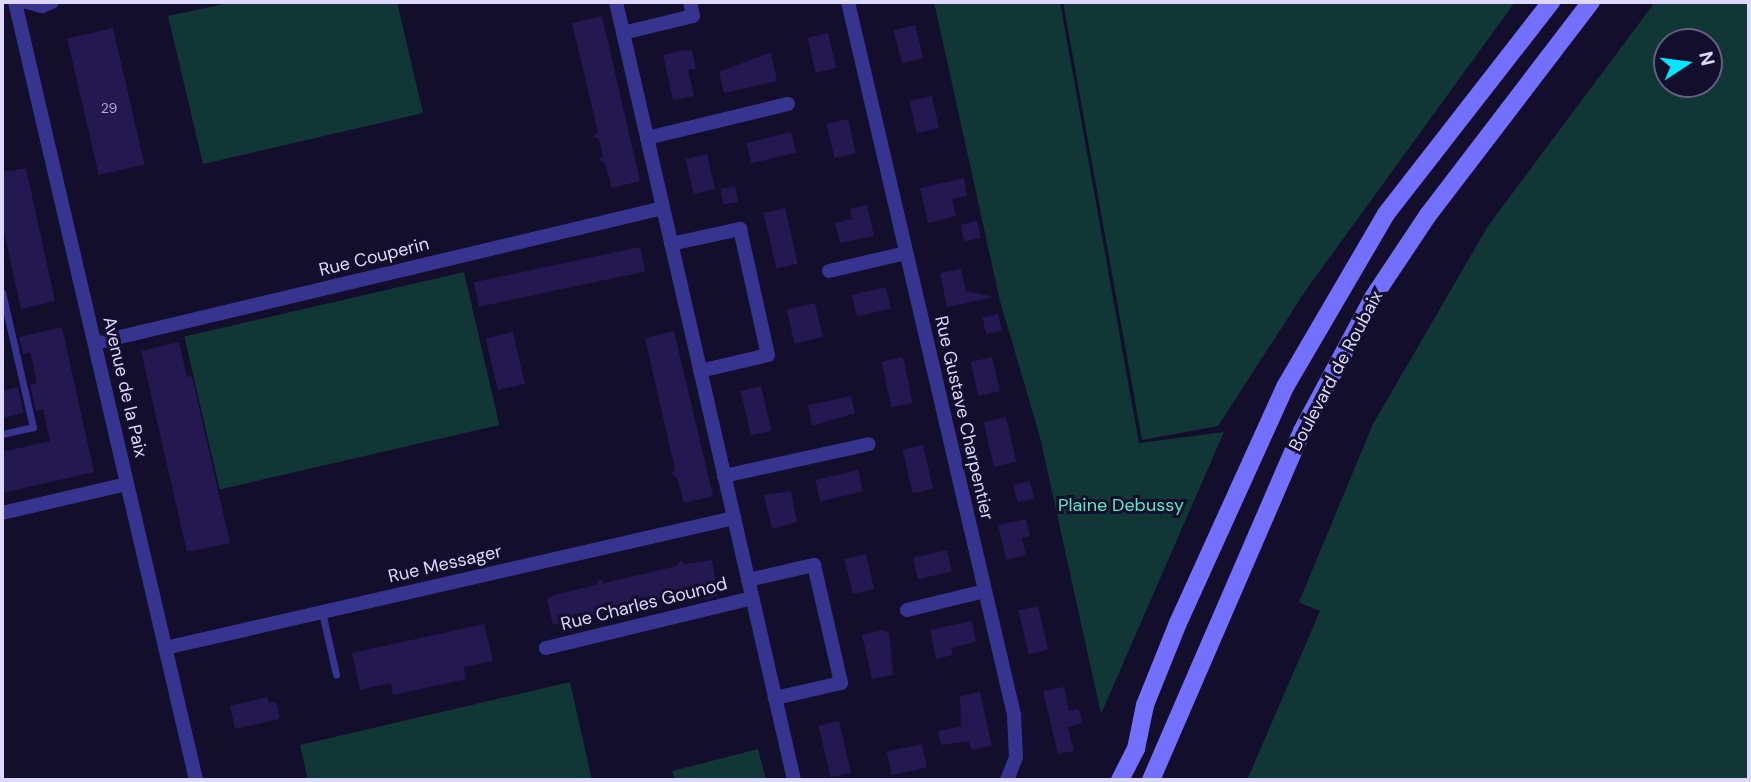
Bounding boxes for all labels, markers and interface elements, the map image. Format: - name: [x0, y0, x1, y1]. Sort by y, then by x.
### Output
- north arrow: [1653, 28, 1723, 98]
- text: N: [1693, 49, 1721, 68]
- house number: 29: [101, 100, 117, 116]
- street label: Rue Couperin: [317, 233, 431, 281]
- street label: Boulevard de Roubaix: [1285, 287, 1387, 455]
- street label: Avenue de la Paix: [98, 314, 152, 460]
- street label: Rue Gustave Charpentier: [930, 314, 998, 522]
- park label: Plaine Debussy: [1058, 494, 1184, 516]
- street label: Rue Messager: [386, 540, 504, 588]
- street label: Rue Charles Gounod: [559, 573, 729, 635]

